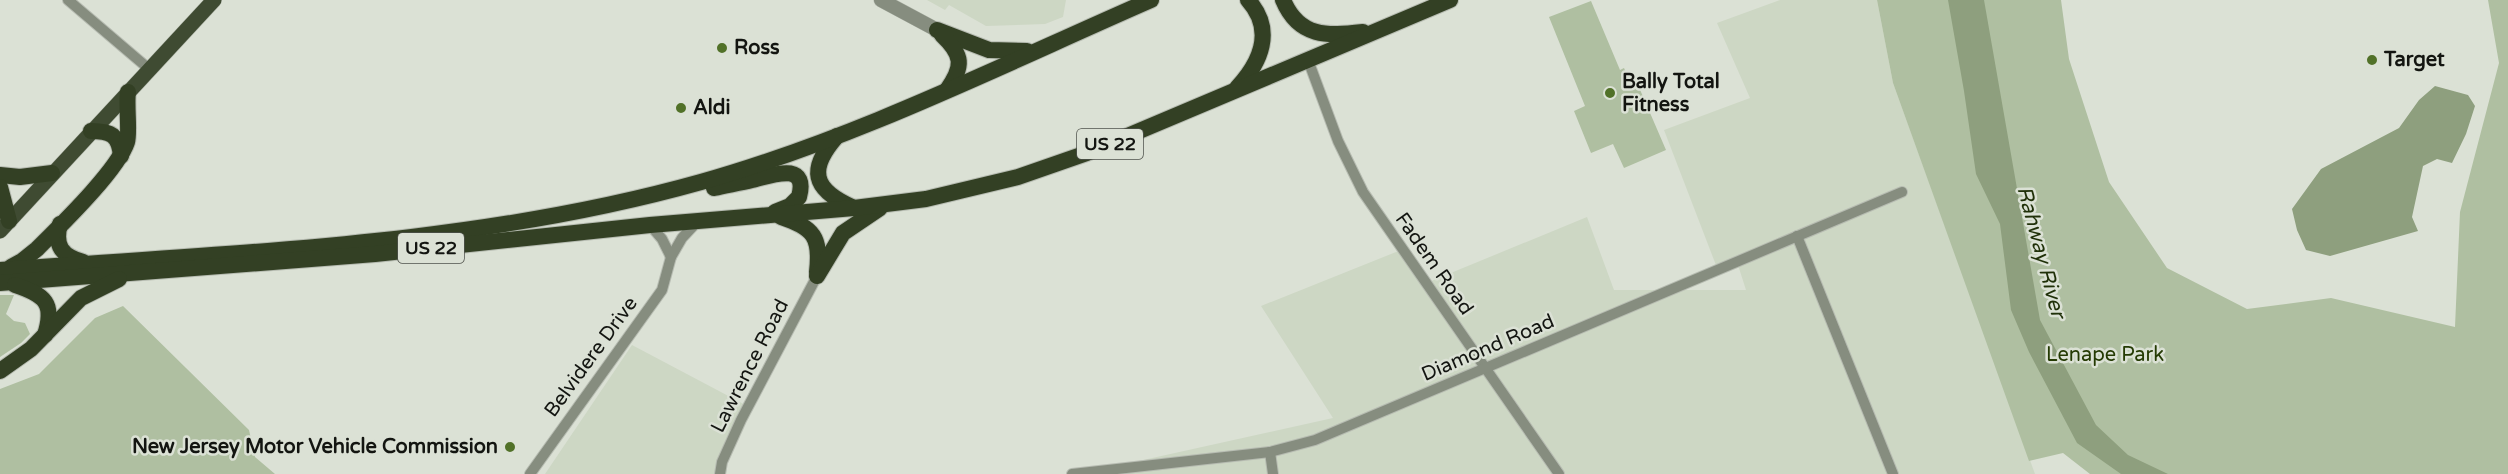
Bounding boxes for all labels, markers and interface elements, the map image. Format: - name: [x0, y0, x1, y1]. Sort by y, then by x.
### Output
- place label: Ross: [734, 36, 780, 60]
- marker: Ross: [715, 41, 729, 55]
- place label: Target: [2383, 48, 2445, 72]
- marker: Target: [2365, 53, 2379, 67]
- place label: Bally Total Fitness: [1622, 70, 1720, 117]
- marker: Bally Total Fitness: [1603, 86, 1617, 100]
- place label: Aldi: [693, 96, 730, 120]
- marker: Aldi: [674, 101, 688, 115]
- road number: US 22: [1077, 129, 1143, 159]
- water label: Rahway River: [2011, 183, 2071, 323]
- street label: Fadem Road: [1390, 208, 1478, 320]
- road number: US 22: [398, 233, 464, 263]
- street label: Belvidere Drive: [539, 292, 643, 422]
- street label: Lawrence Road: [706, 295, 794, 437]
- street label: Diamond Road: [1418, 309, 1558, 387]
- park label: Lenape Park: [2046, 343, 2164, 367]
- place label: New Jersey Motor Vehicle Commission: [132, 435, 498, 459]
- marker: New Jersey Motor Vehicle Commission: [503, 440, 517, 454]

